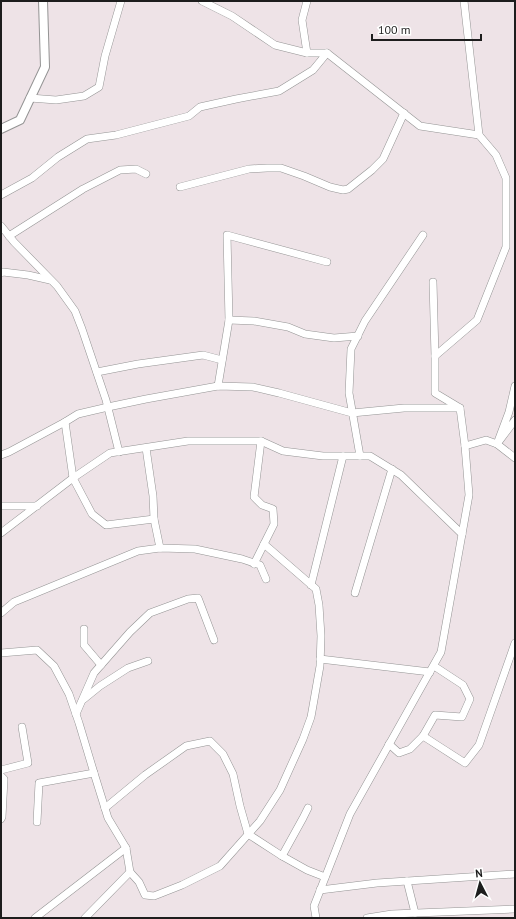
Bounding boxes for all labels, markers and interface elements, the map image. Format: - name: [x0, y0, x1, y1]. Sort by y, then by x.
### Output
- scale bar: [372, 16, 481, 42]
- text: 100 m: [378, 22, 411, 37]
- north arrow: [460, 863, 500, 903]
- text: N: [475, 866, 483, 880]

